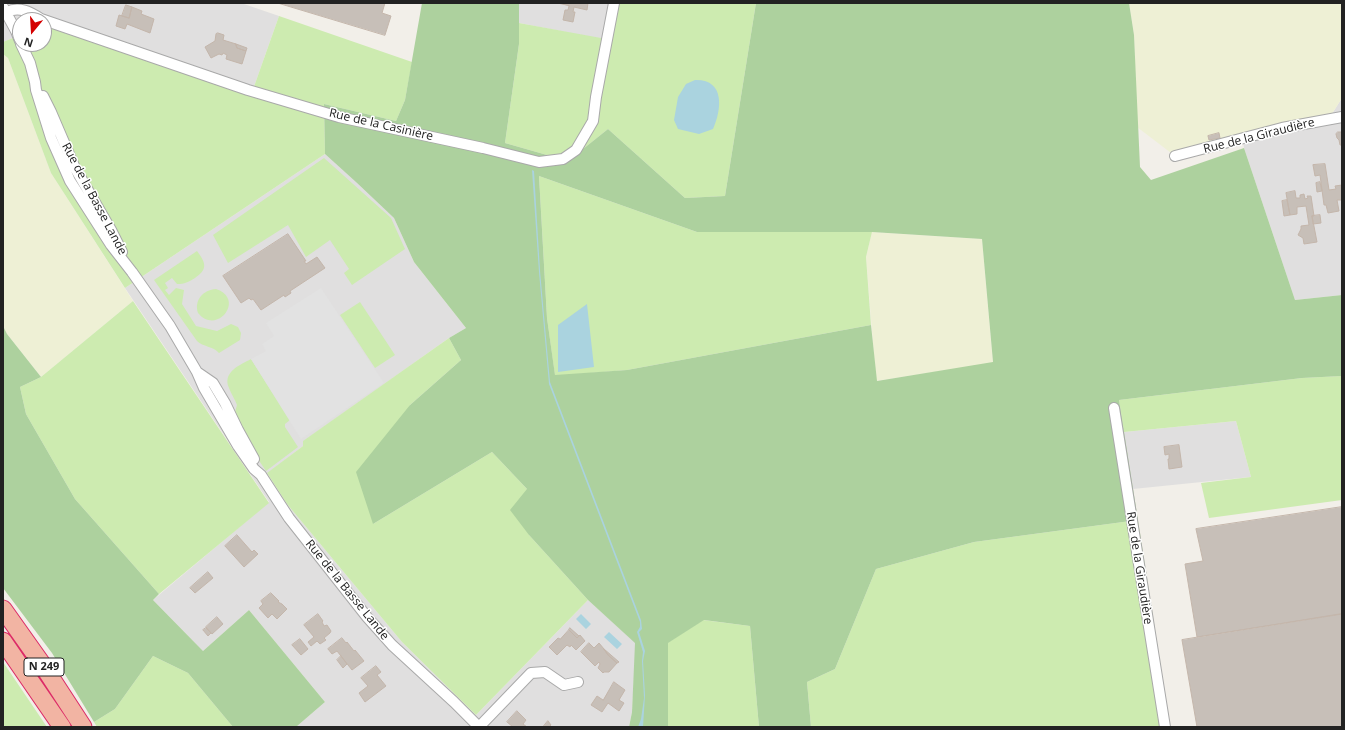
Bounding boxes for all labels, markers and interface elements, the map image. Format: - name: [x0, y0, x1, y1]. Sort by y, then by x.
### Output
- north arrow: [12, 12, 52, 52]
- text: N: [22, 34, 35, 51]
- street label: Rue de la Casinière: [328, 106, 434, 144]
- street label: Rue de la Giraudière: [1202, 115, 1316, 157]
- street label: Rue de la Basse Lande: [58, 141, 130, 257]
- street label: Rue de la Giraudière: [1123, 511, 1155, 625]
- street label: Rue de la Basse Lande: [302, 537, 392, 643]
- road number: N 249: [24, 658, 64, 676]

